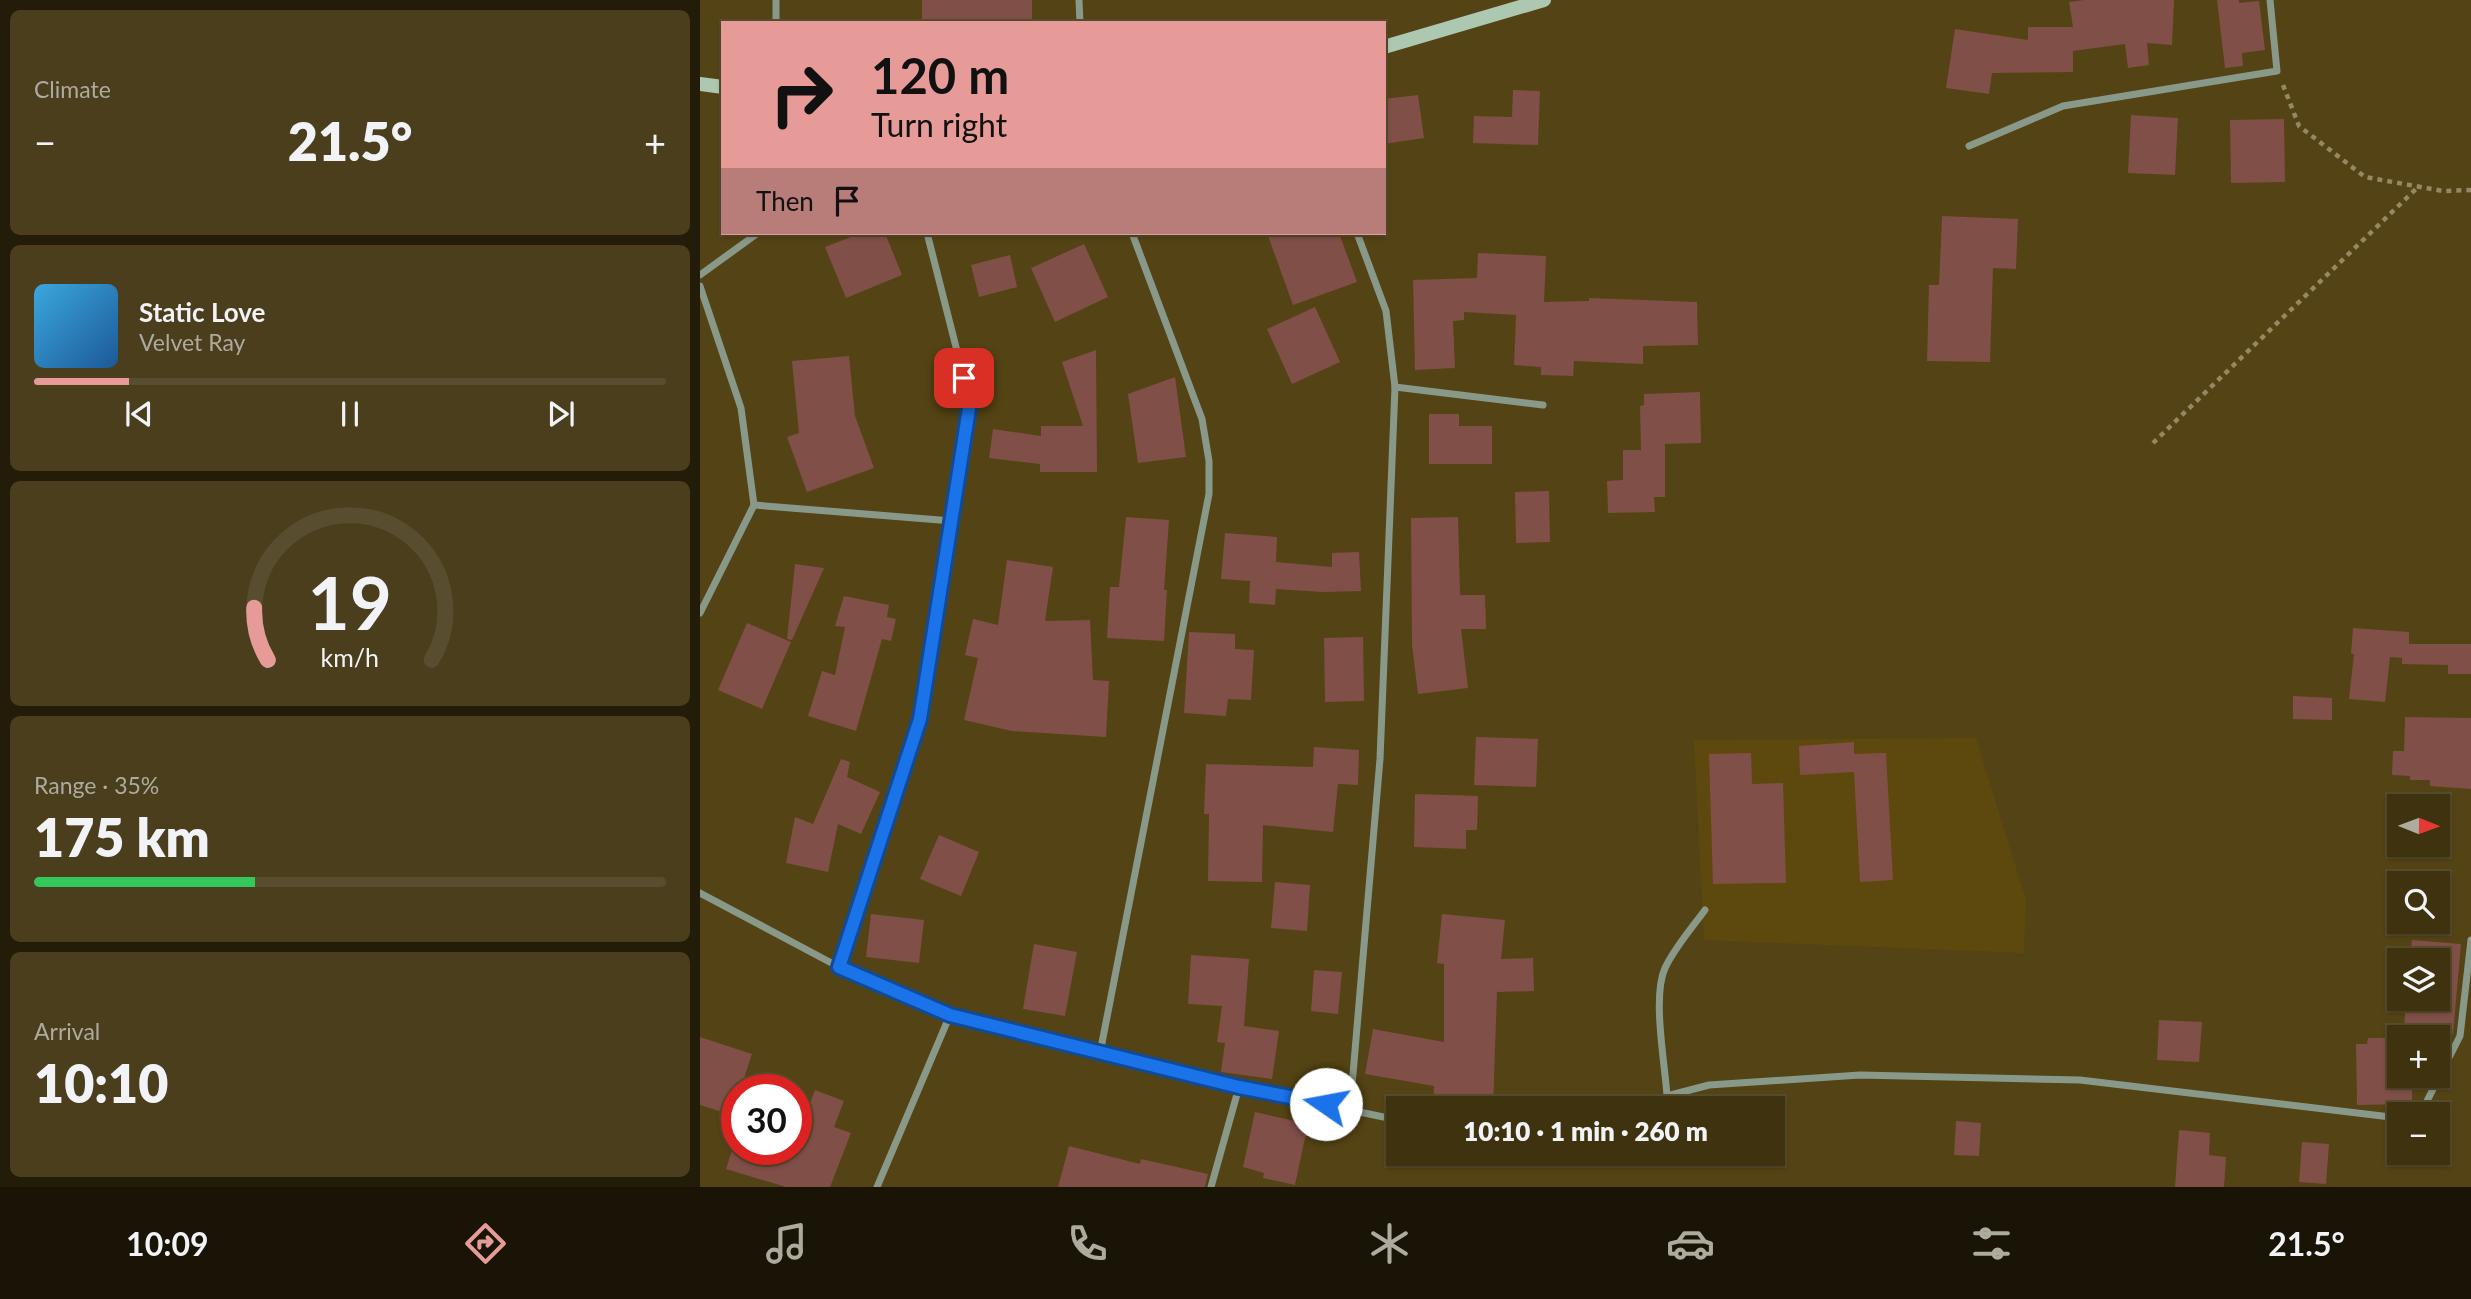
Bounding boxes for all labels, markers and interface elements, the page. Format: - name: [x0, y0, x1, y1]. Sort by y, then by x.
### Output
- text: 120 m: [871, 46, 1009, 104]
- icon: right: [756, 49, 847, 140]
- text: Climate: [34, 75, 111, 103]
- text: Turn right: [871, 105, 1007, 144]
- text: 21.5°: [288, 110, 412, 172]
- text: −: [34, 119, 56, 165]
- text: +: [644, 119, 666, 165]
- icon: arrive: [828, 182, 866, 220]
- text: Then: [756, 185, 814, 217]
- text: Static Love: [139, 296, 266, 328]
- text: Velvet Ray: [139, 328, 245, 356]
- pin: [934, 348, 994, 408]
- icon: arrive: [945, 359, 983, 397]
- icon: previous: [120, 395, 158, 433]
- icon: pause: [331, 395, 369, 433]
- icon: next: [542, 395, 580, 433]
- text: 19: [308, 558, 392, 646]
- text: km/h: [321, 641, 379, 671]
- text: Range · 35%: [34, 771, 159, 799]
- north arrow: [2387, 794, 2450, 858]
- map controls: [2387, 794, 2450, 1165]
- text: 175 km: [34, 806, 210, 868]
- button: search: [2387, 871, 2450, 934]
- button: layers: [2387, 948, 2450, 1011]
- text: Arrival: [34, 1017, 100, 1045]
- button: +: [2387, 1025, 2450, 1088]
- text: 10:10: [34, 1052, 168, 1114]
- position arrow: [1289, 1067, 1363, 1141]
- speed limit sign: 30: [721, 1074, 812, 1165]
- button: −: [2387, 1102, 2450, 1165]
- text: 10:10 · 1 min · 260 m: [1463, 1115, 1708, 1147]
- icon: directions: [461, 1219, 510, 1268]
- icon: music: [762, 1219, 811, 1268]
- icon: phone: [1063, 1219, 1112, 1268]
- icon: climate: [1365, 1219, 1414, 1268]
- icon: car: [1666, 1219, 1715, 1268]
- icon: filters: [1967, 1219, 2016, 1268]
- text: 10:09: [126, 1224, 209, 1263]
- text: 21.5°: [2268, 1224, 2345, 1263]

